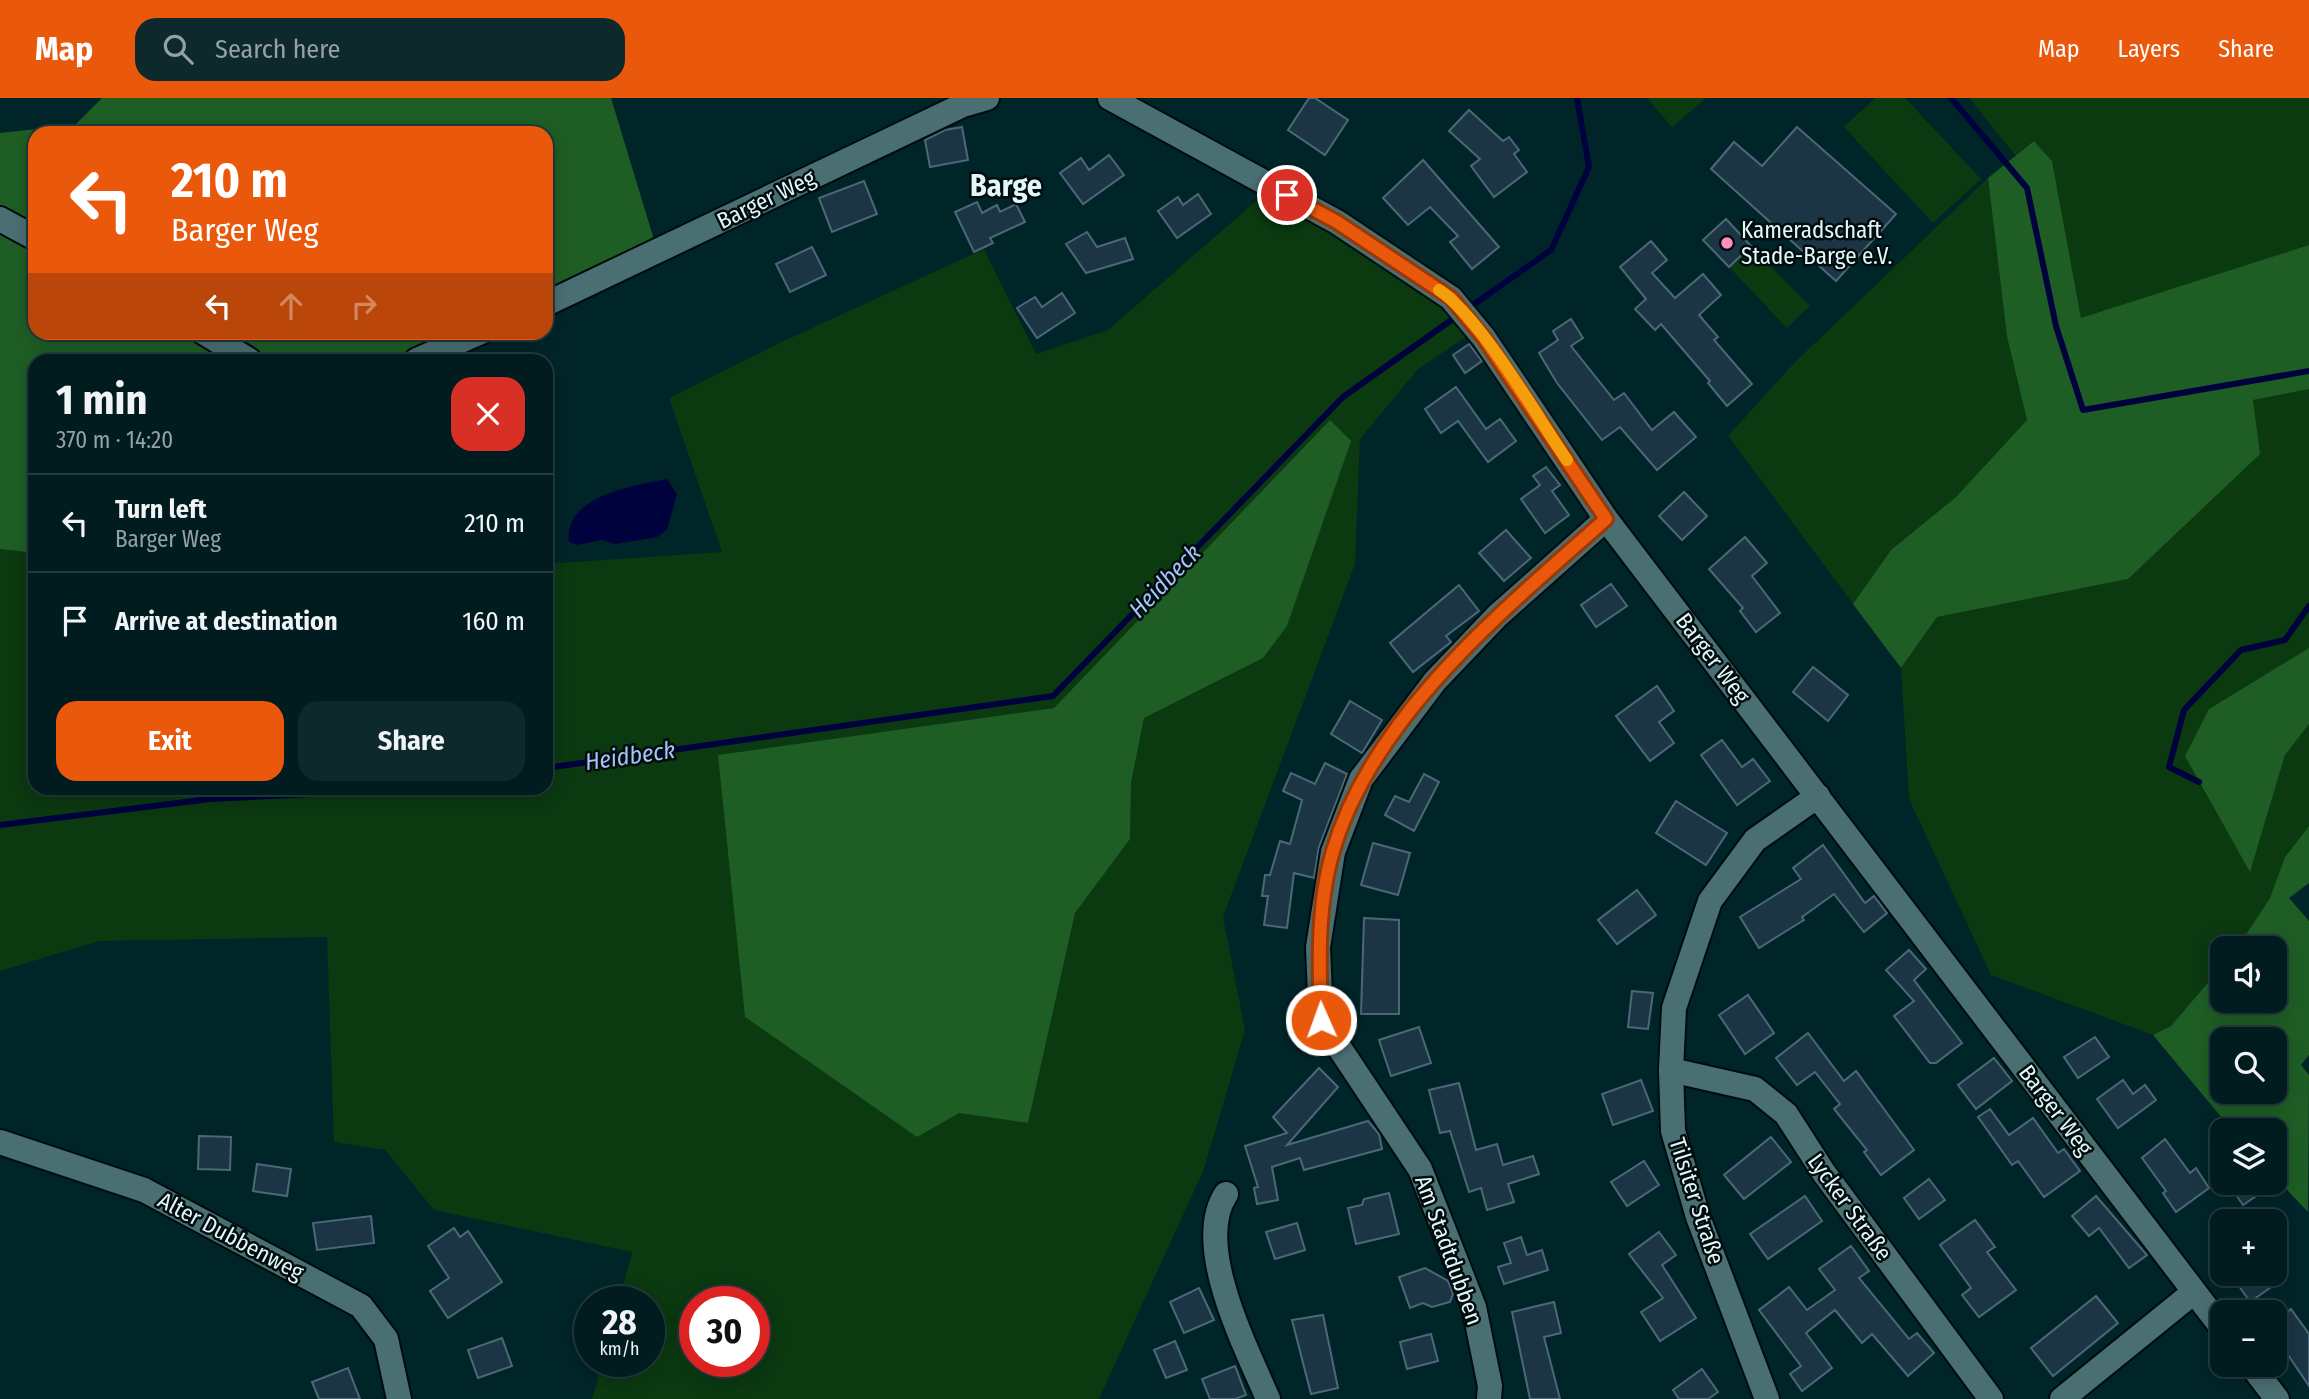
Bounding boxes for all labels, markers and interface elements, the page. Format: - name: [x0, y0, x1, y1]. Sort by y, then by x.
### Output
- search box: [135, 18, 625, 81]
- text: Map: [35, 29, 93, 69]
- icon: search: [159, 30, 197, 68]
- text: Search here: [215, 34, 340, 65]
- text: Map: [2038, 35, 2080, 63]
- text: Layers: [2118, 35, 2180, 63]
- text: Share: [2218, 35, 2274, 63]
- text: 210 m: [171, 151, 288, 210]
- icon: left: [56, 154, 147, 245]
- street label: Barger Weg: [712, 163, 820, 235]
- pin: [1257, 165, 1317, 225]
- district label: Barge: [970, 168, 1042, 204]
- icon: arrive: [1268, 176, 1306, 214]
- text: Barger Weg: [171, 211, 318, 249]
- place label: Kameradschaft Stade-Barge e.V.: [1741, 216, 1892, 270]
- marker: Kameradschaft Stade-Barge e.V.: [1719, 235, 1735, 251]
- icon: left: [199, 287, 237, 325]
- icon: ahead: [272, 287, 310, 325]
- icon: right: [345, 287, 383, 325]
- text: 1 min: [56, 375, 147, 425]
- button: close: [451, 377, 525, 451]
- text: 370 m · 14:20: [56, 426, 173, 454]
- text: Turn left: [115, 494, 207, 525]
- icon: left: [56, 504, 94, 542]
- text: 210 m: [464, 508, 525, 539]
- text: Barger Weg: [115, 525, 221, 553]
- water label: Heidbeck: [1123, 539, 1207, 623]
- icon: arrive: [56, 602, 94, 640]
- text: Arrive at destination: [115, 606, 338, 637]
- text: 160 m: [462, 606, 525, 637]
- street label: Barger Weg: [1670, 607, 1756, 709]
- button: Exit: [56, 701, 284, 781]
- button: Share: [298, 701, 525, 781]
- water label: Heidbeck: [583, 736, 677, 776]
- map controls: [2210, 936, 2287, 1377]
- button: sound: [2210, 936, 2287, 1013]
- position arrow: [1284, 983, 1358, 1057]
- button: search: [2210, 1027, 2287, 1104]
- street label: Barger Weg: [2013, 1059, 2099, 1161]
- button: layers: [2210, 1118, 2287, 1195]
- street label: Tilsiter Straße: [1663, 1134, 1731, 1268]
- street label: Lycker Straße: [1802, 1148, 1898, 1266]
- street label: Am Stadtdubben: [1409, 1171, 1489, 1329]
- street label: Alter Dubbenweg: [153, 1186, 309, 1286]
- button: +: [2210, 1209, 2287, 1286]
- speed limit sign: 30: [679, 1286, 770, 1377]
- button: −: [2210, 1300, 2287, 1377]
- text: 28: [602, 1301, 637, 1343]
- text: km/h: [599, 1338, 640, 1360]

